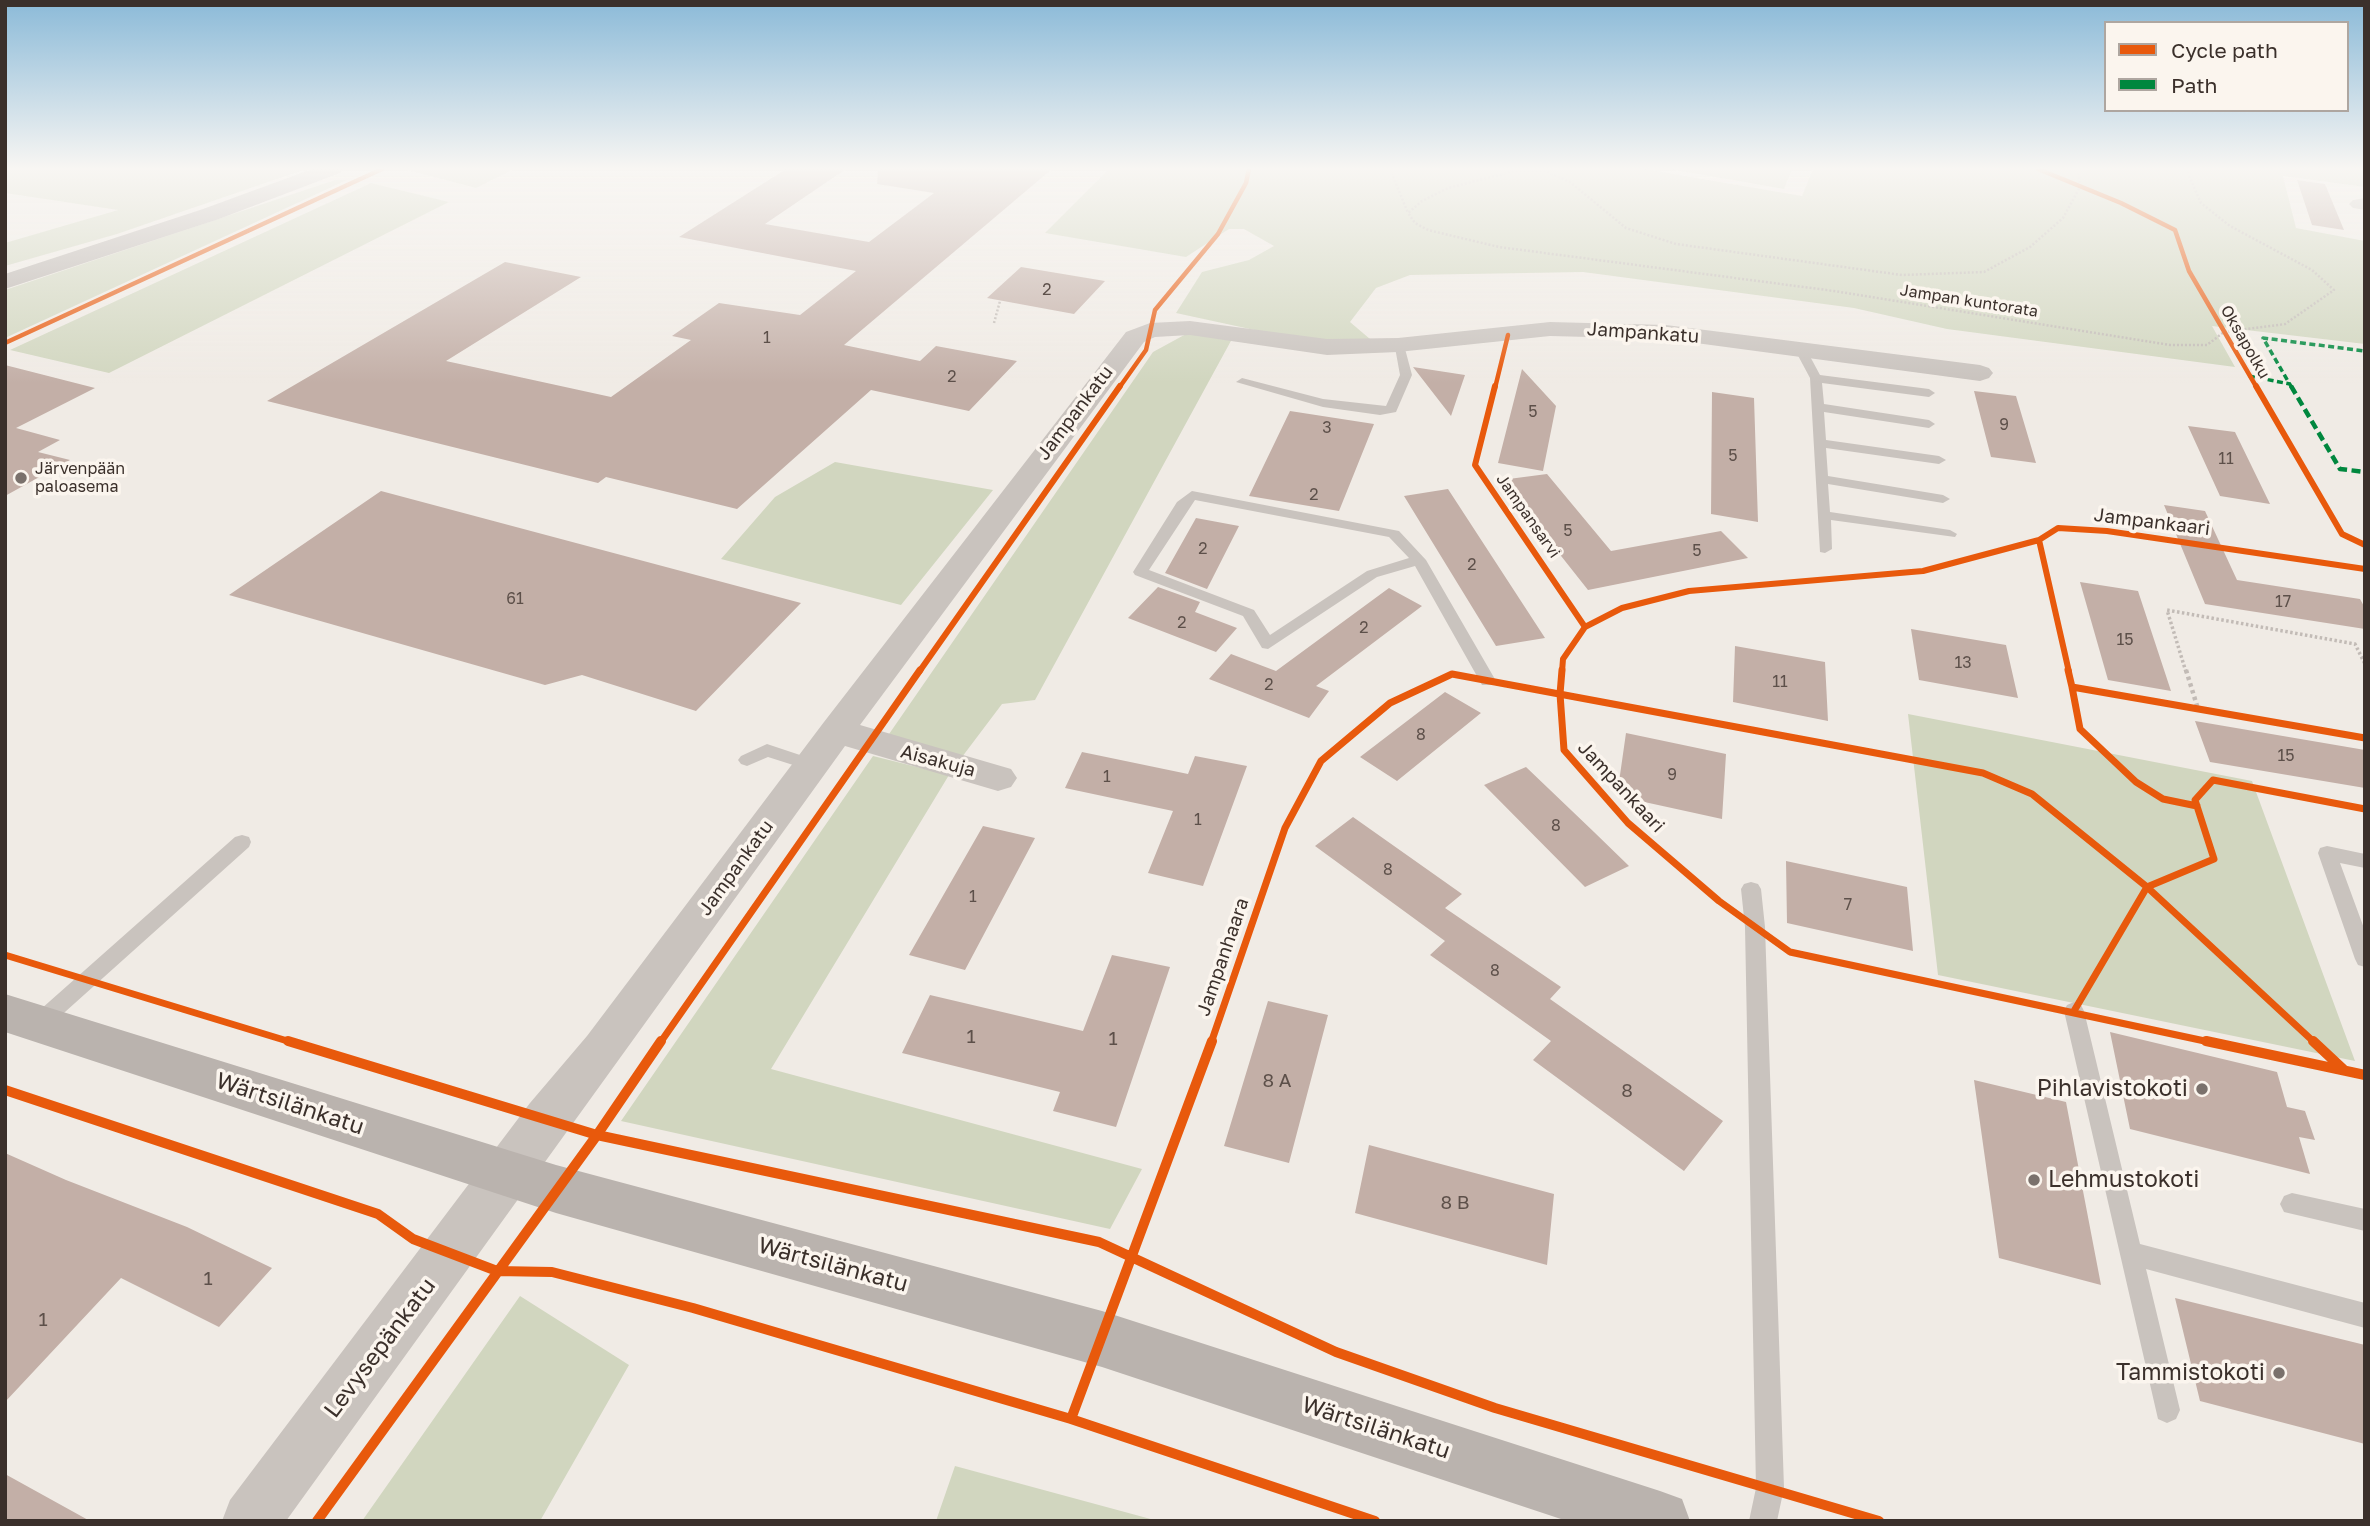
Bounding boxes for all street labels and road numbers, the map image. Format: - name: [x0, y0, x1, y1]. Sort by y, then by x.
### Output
- street label: Jampan kuntorata: [1899, 281, 2039, 321]
- street label: Oksapolku: [2216, 302, 2274, 382]
- street label: Jampankatu: [1586, 318, 1700, 348]
- street label: Jampankatu: [1032, 361, 1118, 465]
- street label: Jampansarvi: [1492, 470, 1564, 562]
- street label: Jampankaari: [2093, 504, 2211, 540]
- street label: Jampankaari: [1573, 737, 1669, 837]
- street label: Aisakuja: [898, 740, 978, 782]
- street label: Jampankatu: [694, 816, 778, 920]
- street label: Jampanhaara: [1192, 895, 1254, 1019]
- street label: Wärtsilänkatu: [212, 1067, 368, 1141]
- street label: Wärtsilänkatu: [755, 1232, 911, 1298]
- street label: Levysepänkatu: [319, 1273, 441, 1423]
- street label: Wärtsilänkatu: [1298, 1391, 1454, 1465]

